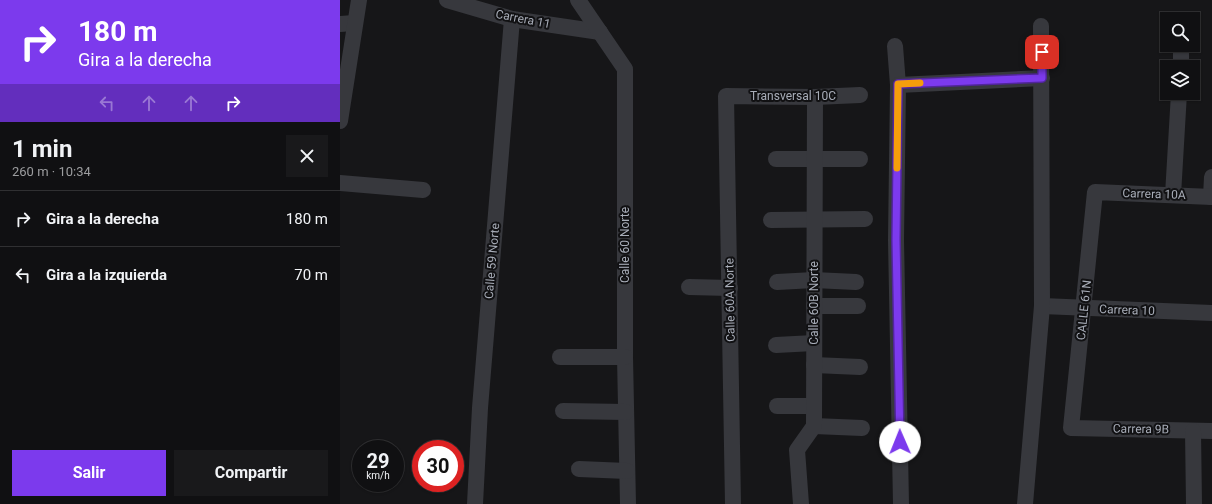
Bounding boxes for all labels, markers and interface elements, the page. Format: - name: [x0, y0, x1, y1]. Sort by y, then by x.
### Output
- street label: Carrera 11: [494, 7, 552, 31]
- map controls: [1160, 12, 1200, 100]
- button: search: [1160, 12, 1200, 52]
- text: 180 m: [78, 15, 157, 48]
- icon: right: [12, 16, 64, 68]
- pin: [1025, 35, 1059, 69]
- icon: arrive: [1031, 41, 1053, 63]
- text: Gira a la derecha: [78, 49, 212, 70]
- button: layers: [1160, 60, 1200, 100]
- street label: Transversal 10C: [750, 89, 836, 103]
- icon: left: [96, 92, 118, 114]
- icon: ahead: [138, 92, 160, 114]
- icon: ahead: [180, 92, 202, 114]
- icon: right: [222, 92, 244, 114]
- text: 1 min: [12, 135, 72, 163]
- button: close: [286, 135, 328, 177]
- text: 260 m · 10:34: [12, 164, 91, 179]
- street label: Carrera 10A: [1122, 186, 1186, 202]
- street label: Calle 60 Norte: [618, 207, 632, 283]
- icon: right: [12, 208, 34, 230]
- text: Gira a la derecha: [46, 210, 159, 228]
- text: 180 m: [286, 210, 328, 228]
- street label: Calle 59 Norte: [482, 223, 502, 299]
- street label: Calle 60A Norte: [722, 258, 738, 342]
- street label: Calle 60B Norte: [807, 261, 821, 345]
- icon: left: [12, 264, 34, 286]
- text: Gira a la izquierda: [46, 266, 167, 284]
- text: 70 m: [294, 266, 328, 284]
- street label: CALLE 61N: [1074, 279, 1094, 341]
- street label: Carrera 10: [1099, 302, 1155, 318]
- position arrow: [879, 421, 921, 463]
- street label: Carrera 9B: [1113, 422, 1169, 436]
- speed limit sign: 30: [412, 440, 464, 492]
- text: 29: [367, 449, 389, 473]
- button: Salir: [12, 450, 166, 496]
- button: Compartir: [174, 450, 328, 496]
- text: km/h: [366, 470, 390, 481]

